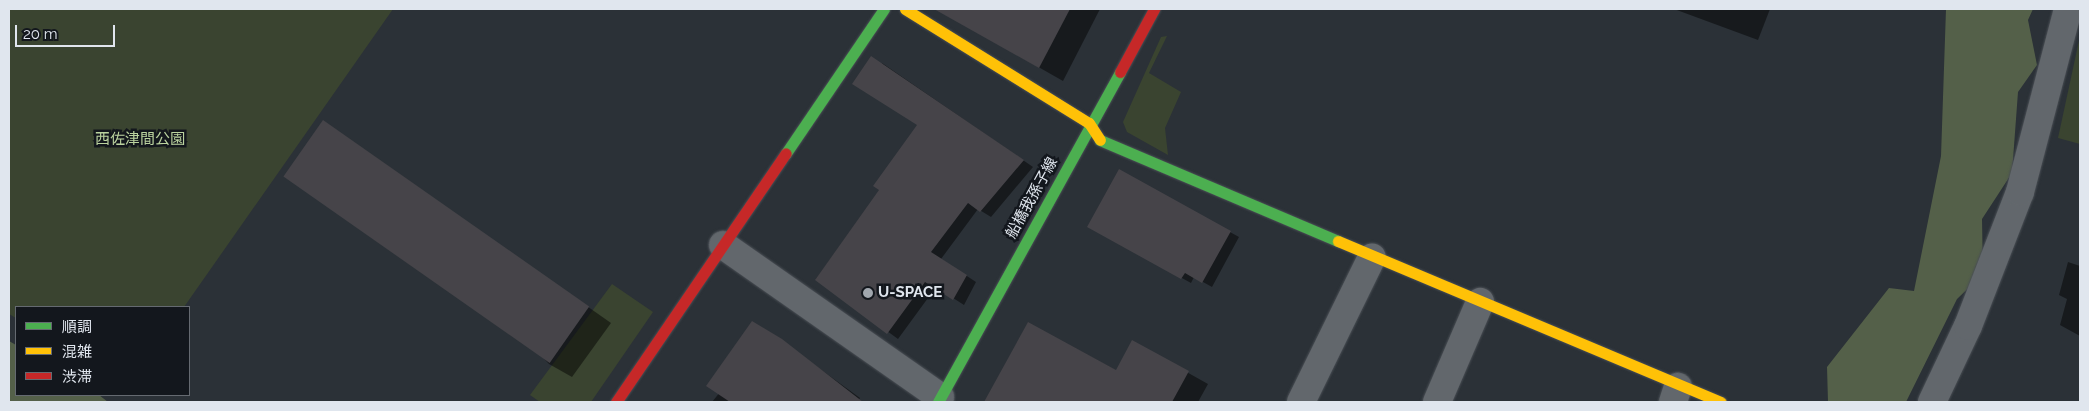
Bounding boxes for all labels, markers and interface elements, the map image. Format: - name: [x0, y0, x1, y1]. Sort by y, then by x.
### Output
- scale bar: [18, 15, 118, 47]
- text: 20 m: [23, 25, 58, 43]
- park label: 西佐津間公園: [95, 131, 185, 149]
- street label: 船橋我孫子線: [1002, 154, 1062, 242]
- place label: U-SPACE: [878, 284, 942, 302]
- marker: U-SPACE: [862, 287, 874, 299]
- legend: [15, 306, 190, 396]
- text: 順調: [62, 318, 92, 336]
- text: 混雑: [62, 343, 92, 361]
- text: 渋滞: [62, 368, 92, 386]

